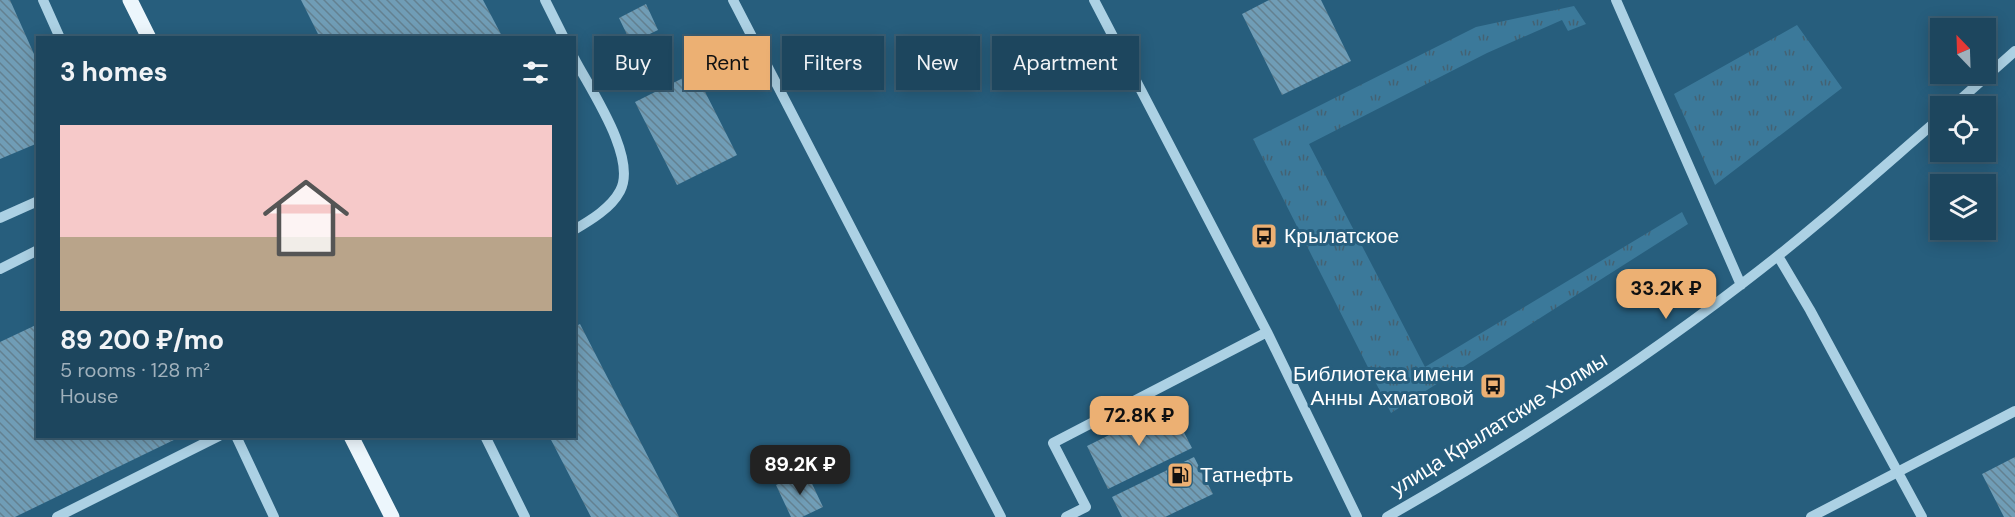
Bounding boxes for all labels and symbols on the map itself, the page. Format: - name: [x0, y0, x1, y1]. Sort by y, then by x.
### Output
- north arrow: [1930, 18, 1996, 84]
- bus stop icon: Крылатское: [1249, 221, 1279, 251]
- place label: Крылатское: [1284, 222, 1399, 250]
- pin: 33.2K ₽: [1611, 269, 1721, 320]
- street label: улица Крылатские Холмы: [1385, 346, 1613, 502]
- place label: Библиотека имени Анны Ахматовой: [1293, 360, 1474, 412]
- bus stop icon: Библиотека имени Анны Ахматовой: [1478, 371, 1508, 401]
- pin: 72.8K ₽: [1084, 396, 1194, 447]
- pin: 89.2K ₽: [745, 445, 855, 496]
- fuel station icon: Татнефть: [1165, 460, 1195, 490]
- place label: Татнефть: [1200, 461, 1293, 489]

